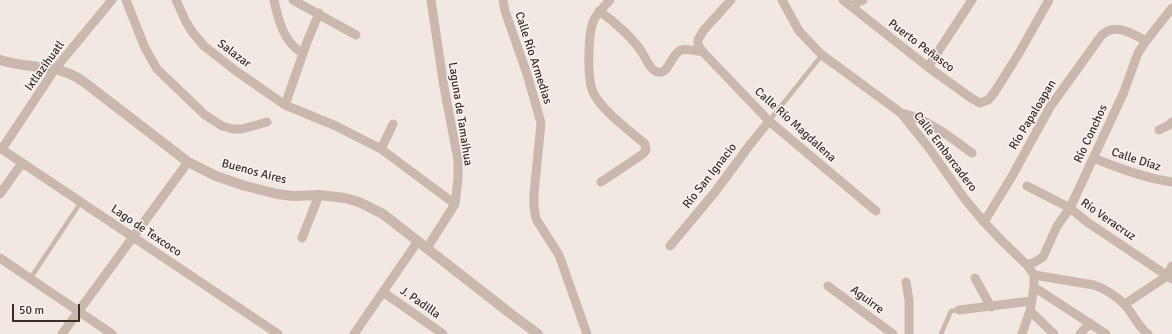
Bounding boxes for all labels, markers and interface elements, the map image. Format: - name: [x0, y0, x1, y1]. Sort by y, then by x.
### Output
- street label: Calle Río Armedias: [511, 10, 555, 106]
- street label: Puerto Peñasco: [885, 16, 957, 76]
- street label: Salazar: [214, 37, 254, 71]
- street label: Ixtlazihuatl: [22, 38, 68, 94]
- street label: Laguna de Tamaihua: [445, 61, 475, 167]
- street label: Río Papaloapan: [1006, 77, 1060, 153]
- street label: Calle Río Magdalena: [751, 85, 839, 165]
- street label: Río Conchos: [1071, 102, 1111, 166]
- street label: Calle Embarcadero: [910, 109, 980, 195]
- street label: Río San Ignacio: [680, 140, 740, 212]
- street label: Calle Díaz: [1109, 145, 1163, 175]
- street label: Buenos Aires: [220, 156, 288, 188]
- street label: Río Veracruz: [1078, 196, 1138, 244]
- street label: Lago de Texcoco: [108, 202, 184, 260]
- street label: Aguirre: [848, 283, 886, 317]
- street label: J. Padilla: [397, 284, 443, 322]
- scale bar: [14, 296, 82, 322]
- text: 50 m: [19, 303, 44, 318]

